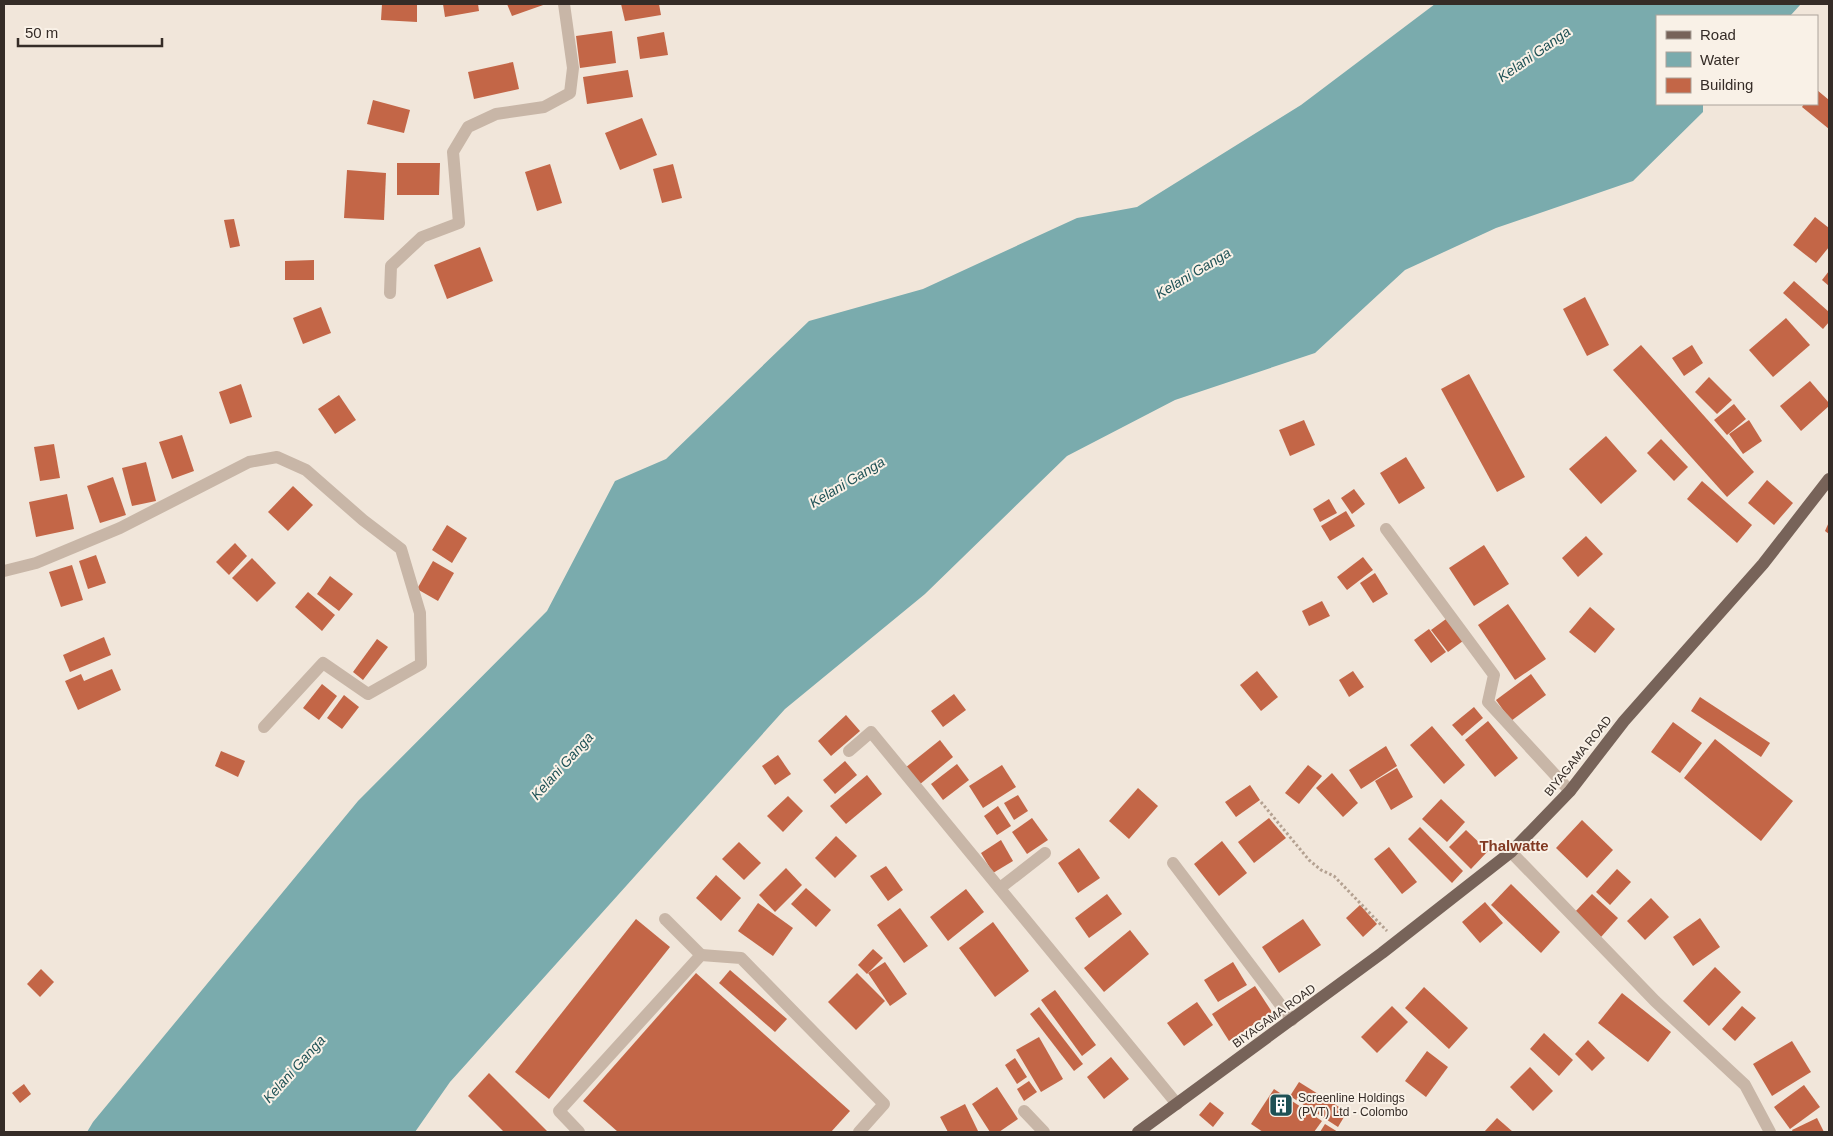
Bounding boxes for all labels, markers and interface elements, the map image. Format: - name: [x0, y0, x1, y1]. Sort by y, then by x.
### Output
- scale bar: [18, 15, 161, 47]
- legend: [1656, 15, 1818, 105]
- water label: Kelani Ganga: [1495, 23, 1574, 85]
- text: 50 m: [25, 24, 58, 41]
- text: Road: [1700, 26, 1736, 43]
- text: Water: [1700, 51, 1739, 68]
- text: Building: [1700, 76, 1753, 93]
- water label: Kelani Ganga: [1153, 244, 1234, 302]
- water label: Kelani Ganga: [807, 453, 888, 511]
- street label: BIYAGAMA ROAD: [1541, 713, 1615, 799]
- water label: Kelani Ganga: [528, 729, 596, 803]
- district label: Thalwatte: [1479, 837, 1549, 854]
- street label: BIYAGAMA ROAD: [1230, 981, 1318, 1051]
- water label: Kelani Ganga: [260, 1032, 328, 1106]
- place label: Screenline Holdings (PVT) Ltd - Colombo: [1298, 1091, 1408, 1119]
- building icon: Screenline Holdings (PVT) Ltd - Colombo: [1268, 1092, 1294, 1118]

